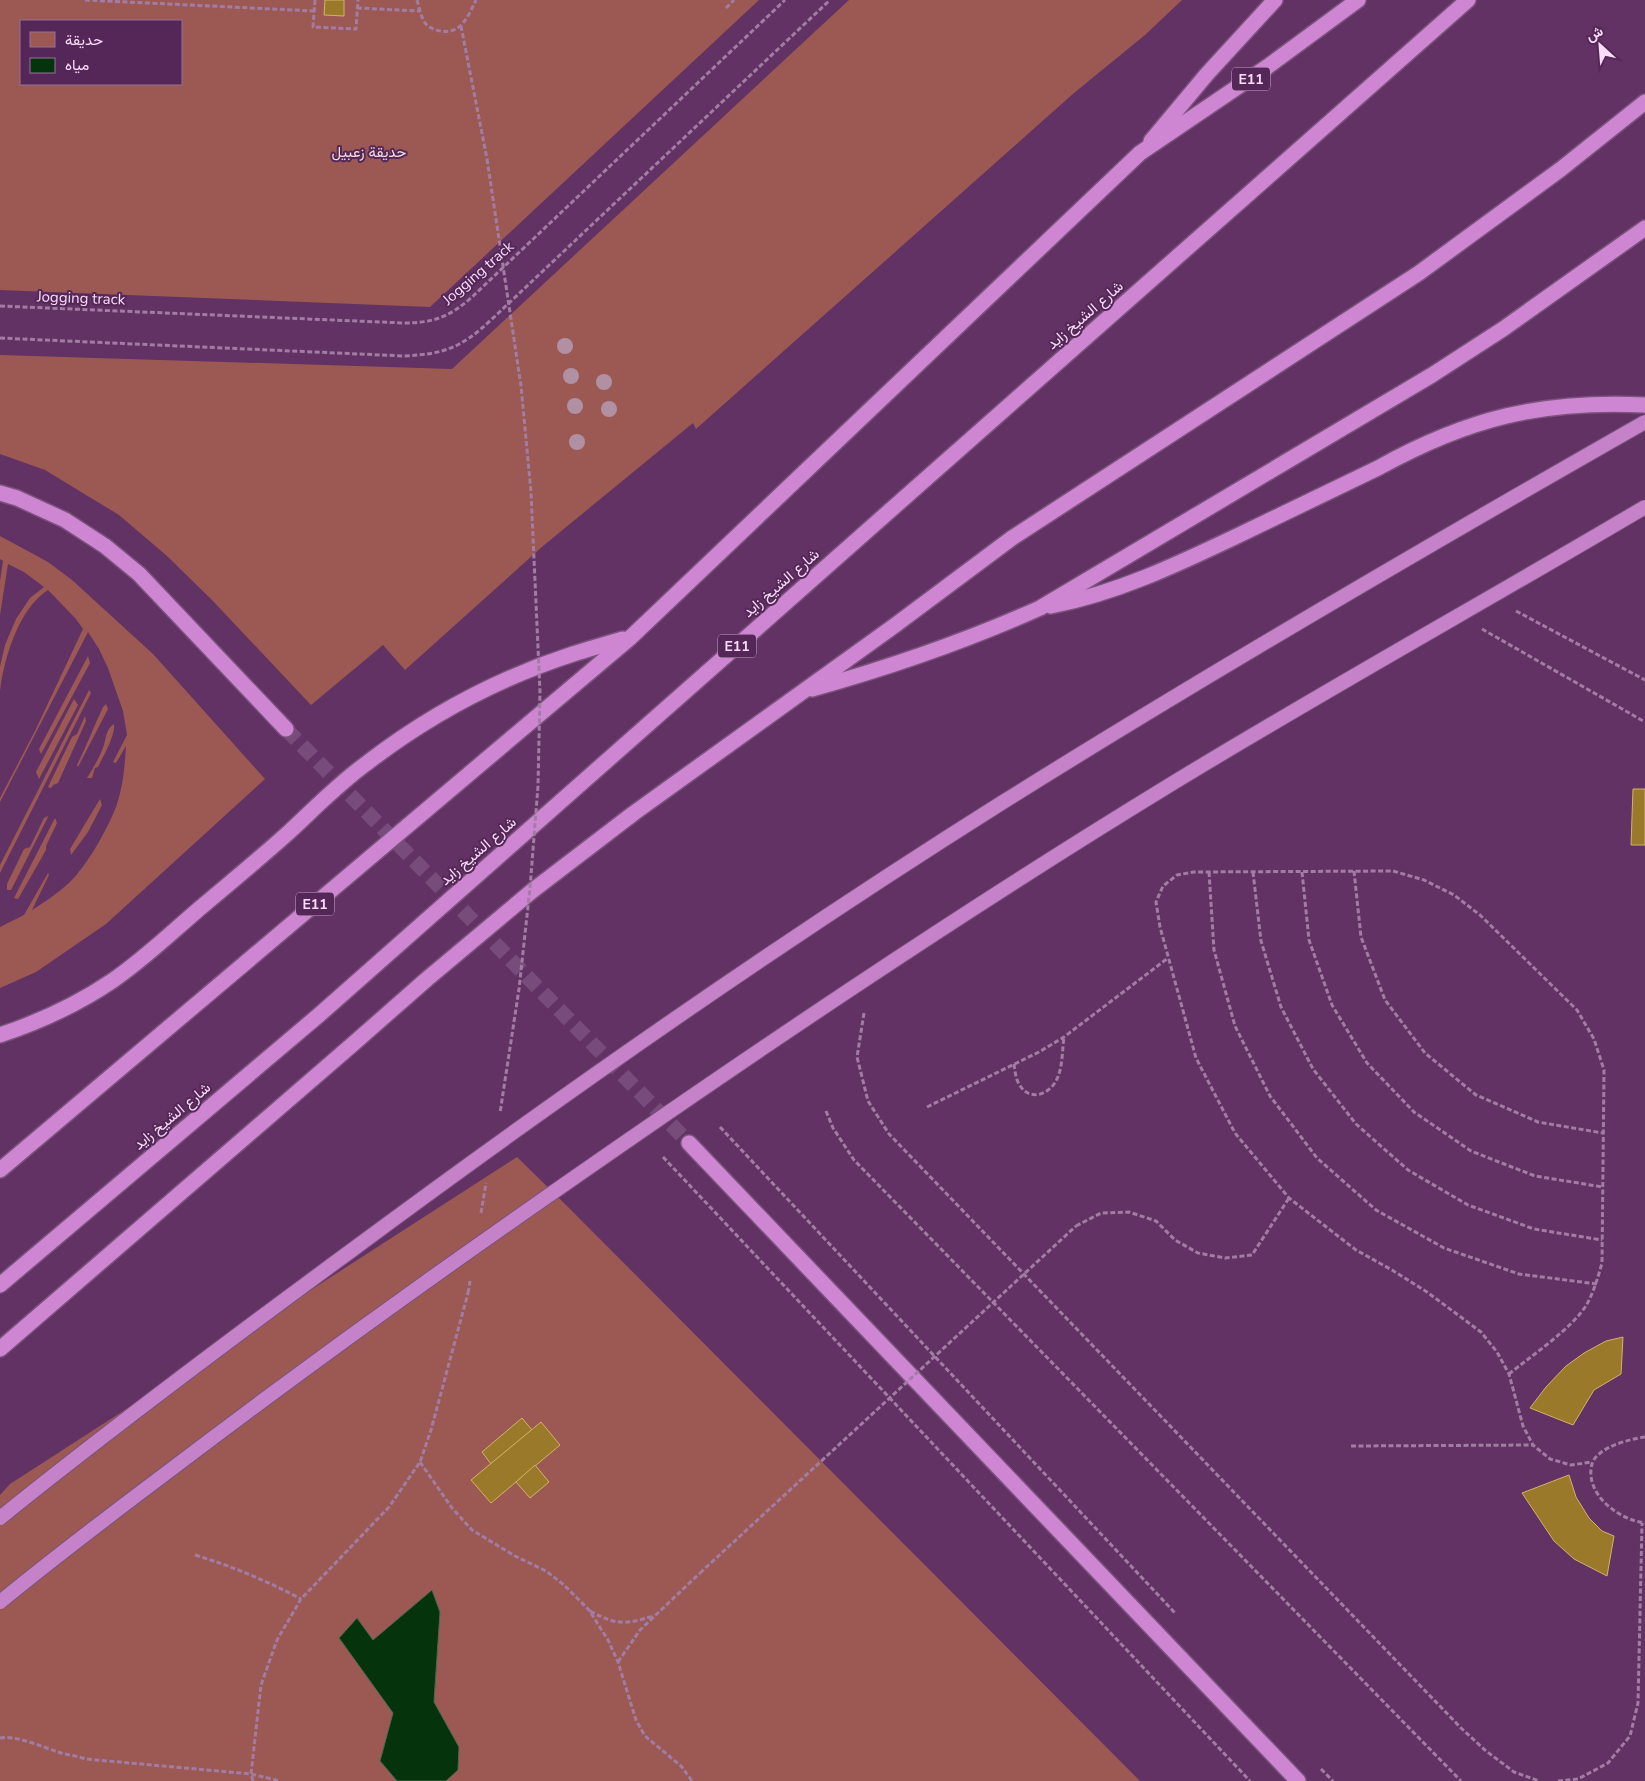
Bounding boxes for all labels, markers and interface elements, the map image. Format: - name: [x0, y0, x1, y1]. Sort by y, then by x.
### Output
- legend: [20, 20, 182, 85]
- north arrow: [1575, 20, 1625, 70]
- text: ش: [1583, 21, 1606, 46]
- text: حديقة: [65, 30, 103, 50]
- text: مياه: [65, 55, 89, 75]
- road number: E11: [1232, 68, 1270, 90]
- park label: حديقة زعبيل: [332, 142, 406, 162]
- street label: Jogging track: [437, 236, 518, 310]
- street label: شارع الشيخ زايد: [1043, 276, 1128, 355]
- street label: Jogging track: [35, 286, 126, 310]
- street label: شارع الشيخ زايد: [739, 544, 824, 623]
- road number: E11: [718, 634, 756, 658]
- street label: شارع الشيخ زايد: [436, 812, 521, 891]
- road number: E11: [296, 892, 334, 916]
- street label: شارع الشيخ زايد: [129, 1078, 216, 1155]

